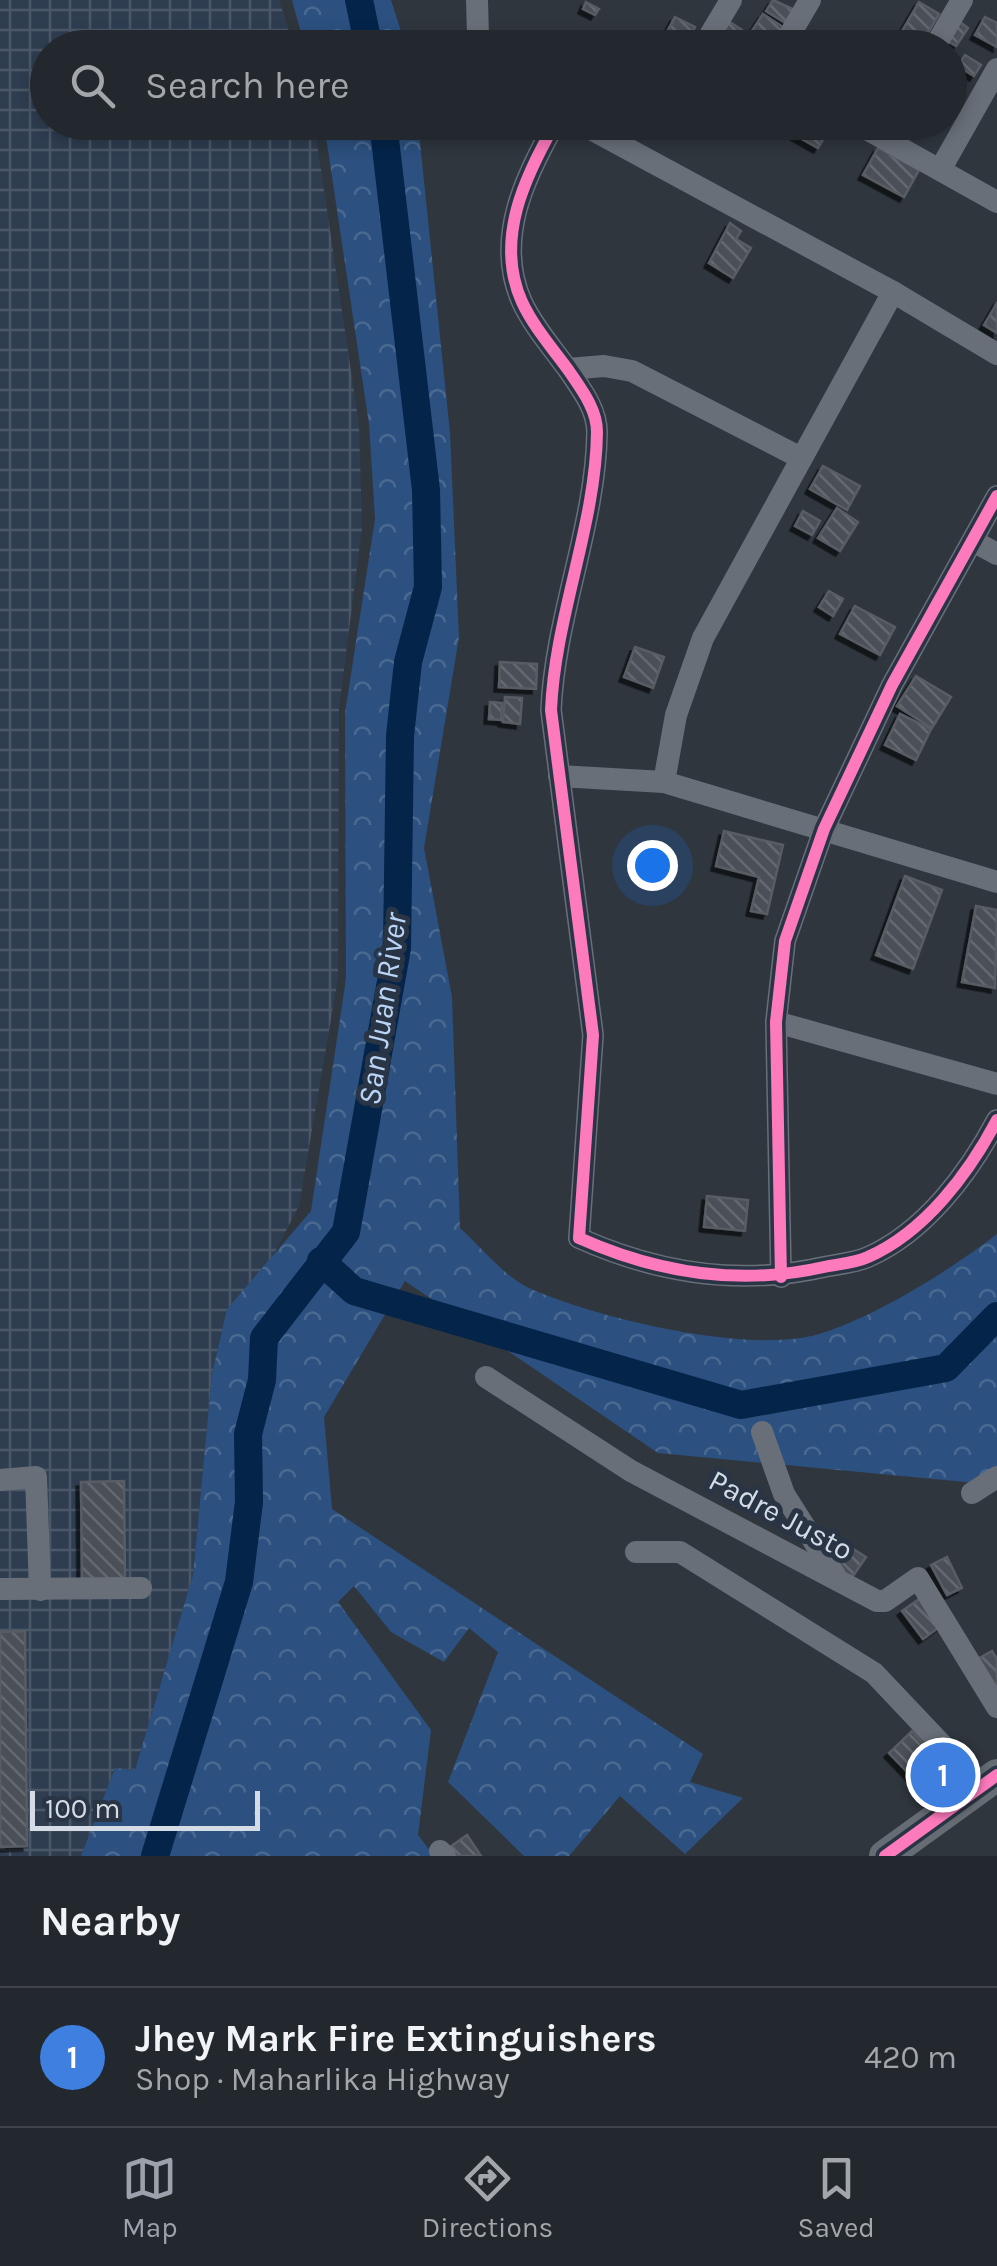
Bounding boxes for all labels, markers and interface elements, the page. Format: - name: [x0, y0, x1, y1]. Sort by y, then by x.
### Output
- search box: [30, 30, 967, 140]
- icon: search: [65, 58, 120, 113]
- text: Search here: [145, 63, 349, 108]
- your location: [627, 840, 678, 891]
- water label: San Juan River: [351, 910, 414, 1108]
- street label: Padre Justo: [703, 1462, 859, 1568]
- pin: 1: [910, 1738, 976, 1812]
- scale bar: [30, 1786, 260, 1830]
- text: 100 m: [45, 1792, 120, 1825]
- text: Nearby: [40, 1896, 180, 1946]
- text: Jhey Mark Fire Extinguishers: [135, 2016, 656, 2061]
- text: 1: [67, 2039, 78, 2076]
- text: 420 m: [864, 2039, 957, 2076]
- text: Shop · Maharlika Highway: [135, 2061, 510, 2098]
- tab: Map: [122, 2151, 178, 2244]
- tab: Directions: [422, 2151, 553, 2244]
- tab: Saved: [797, 2151, 875, 2244]

